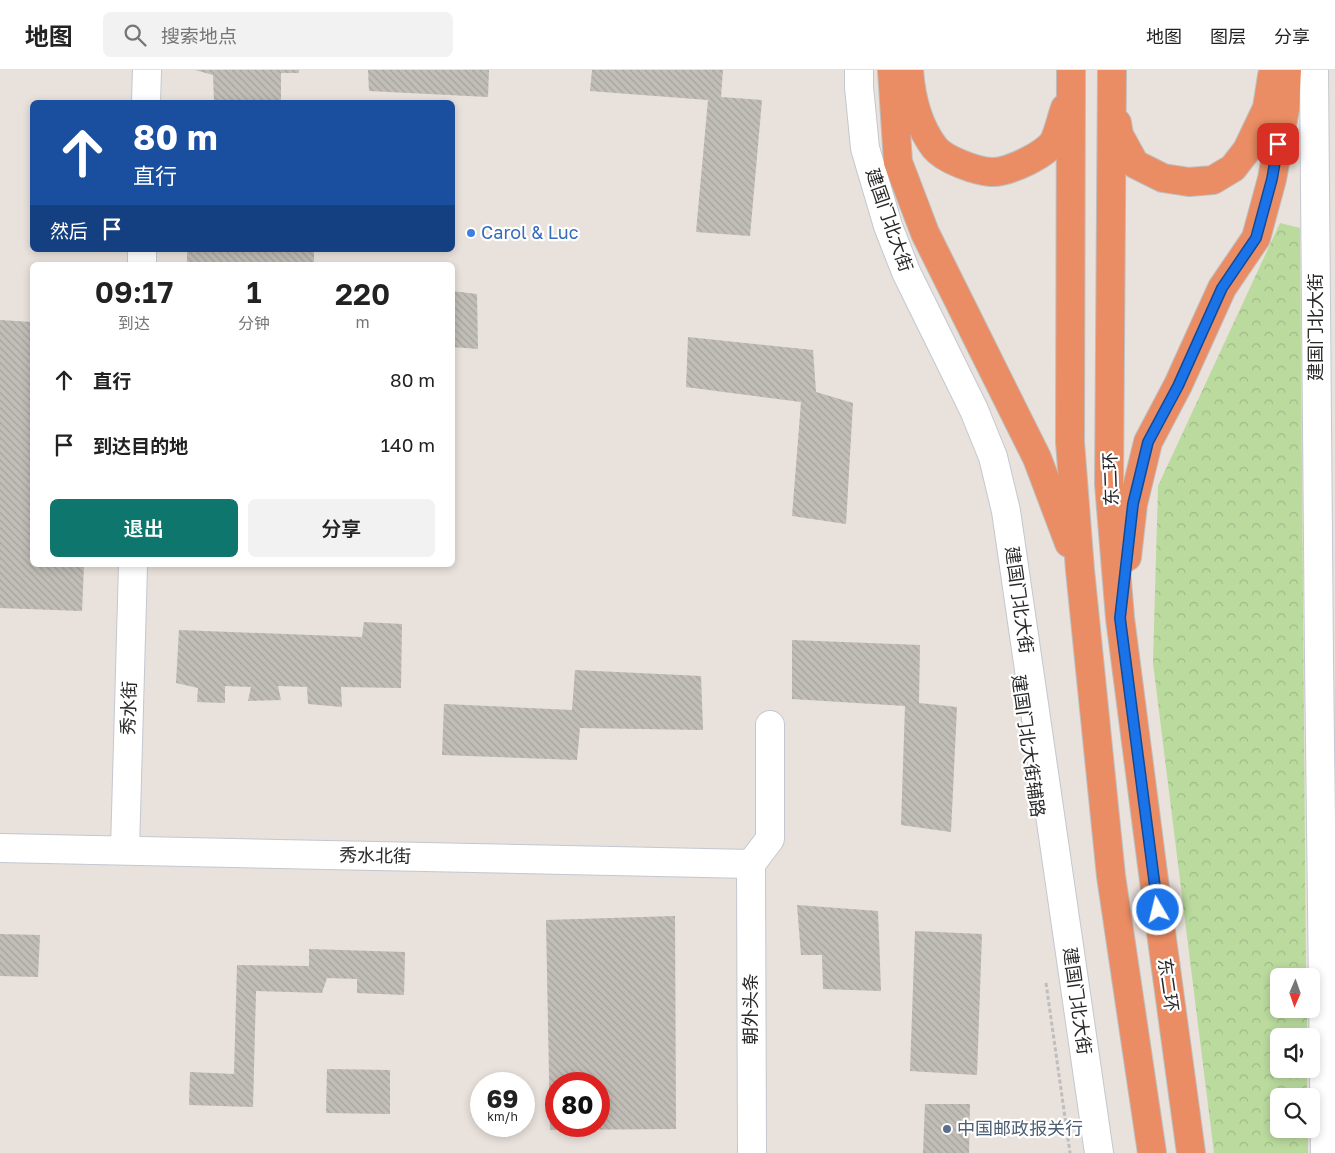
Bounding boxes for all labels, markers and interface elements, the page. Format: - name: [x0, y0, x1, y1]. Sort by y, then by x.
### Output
- search box: [103, 12, 453, 57]
- text: 地图: [25, 21, 73, 50]
- icon: search: [121, 21, 149, 49]
- text: 搜索地点: [161, 24, 237, 47]
- text: 地图: [1146, 25, 1182, 47]
- text: 图层: [1210, 25, 1246, 47]
- text: 分享: [1274, 25, 1310, 47]
- text: 80 m: [133, 116, 218, 158]
- icon: ahead: [50, 120, 115, 185]
- pin: [1257, 123, 1299, 165]
- icon: arrive: [1264, 130, 1292, 158]
- text: 直行: [133, 162, 177, 189]
- street label: 建国门北大街: [862, 165, 918, 274]
- icon: arrive: [98, 215, 126, 243]
- text: 然后: [50, 219, 88, 242]
- place label: Carol & Luc: [481, 221, 579, 243]
- marker: Carol & Luc: [465, 227, 477, 239]
- street label: 建国门北大街: [1304, 273, 1326, 381]
- text: 09:17: [95, 274, 173, 310]
- text: 1: [247, 274, 262, 310]
- text: 220: [335, 276, 390, 312]
- text: m: [355, 312, 370, 332]
- text: 到达: [118, 313, 150, 333]
- text: 分钟: [238, 313, 270, 333]
- icon: ahead: [50, 366, 78, 394]
- text: 80 m: [390, 368, 435, 391]
- text: 直行: [93, 369, 131, 392]
- icon: arrive: [50, 431, 78, 459]
- text: 140 m: [381, 433, 435, 456]
- text: 到达目的地: [93, 434, 188, 457]
- street label: 东二环: [1098, 452, 1122, 506]
- button: 退出: [50, 499, 238, 557]
- button: 分享: [248, 499, 435, 557]
- street label: 建国门北大街: [1002, 545, 1038, 655]
- street label: 建国门北大街辅路: [1008, 673, 1050, 819]
- street label: 秀水街: [116, 681, 140, 735]
- street label: 秀水北街: [339, 843, 411, 867]
- position arrow: [1131, 883, 1183, 935]
- street label: 建国门北大街: [1060, 946, 1096, 1056]
- street label: 东二环: [1154, 957, 1184, 1013]
- north arrow: [1270, 968, 1320, 1018]
- map controls: [1270, 968, 1320, 1138]
- street label: 朝外头条: [739, 973, 761, 1045]
- button: sound: [1270, 1028, 1320, 1078]
- speed limit sign: 80: [545, 1072, 610, 1137]
- text: 69: [487, 1083, 518, 1114]
- button: search: [1270, 1088, 1320, 1138]
- text: km/h: [487, 1109, 518, 1124]
- place label: 中国邮政报关行: [957, 1117, 1083, 1139]
- marker: 中国邮政报关行: [941, 1123, 953, 1135]

